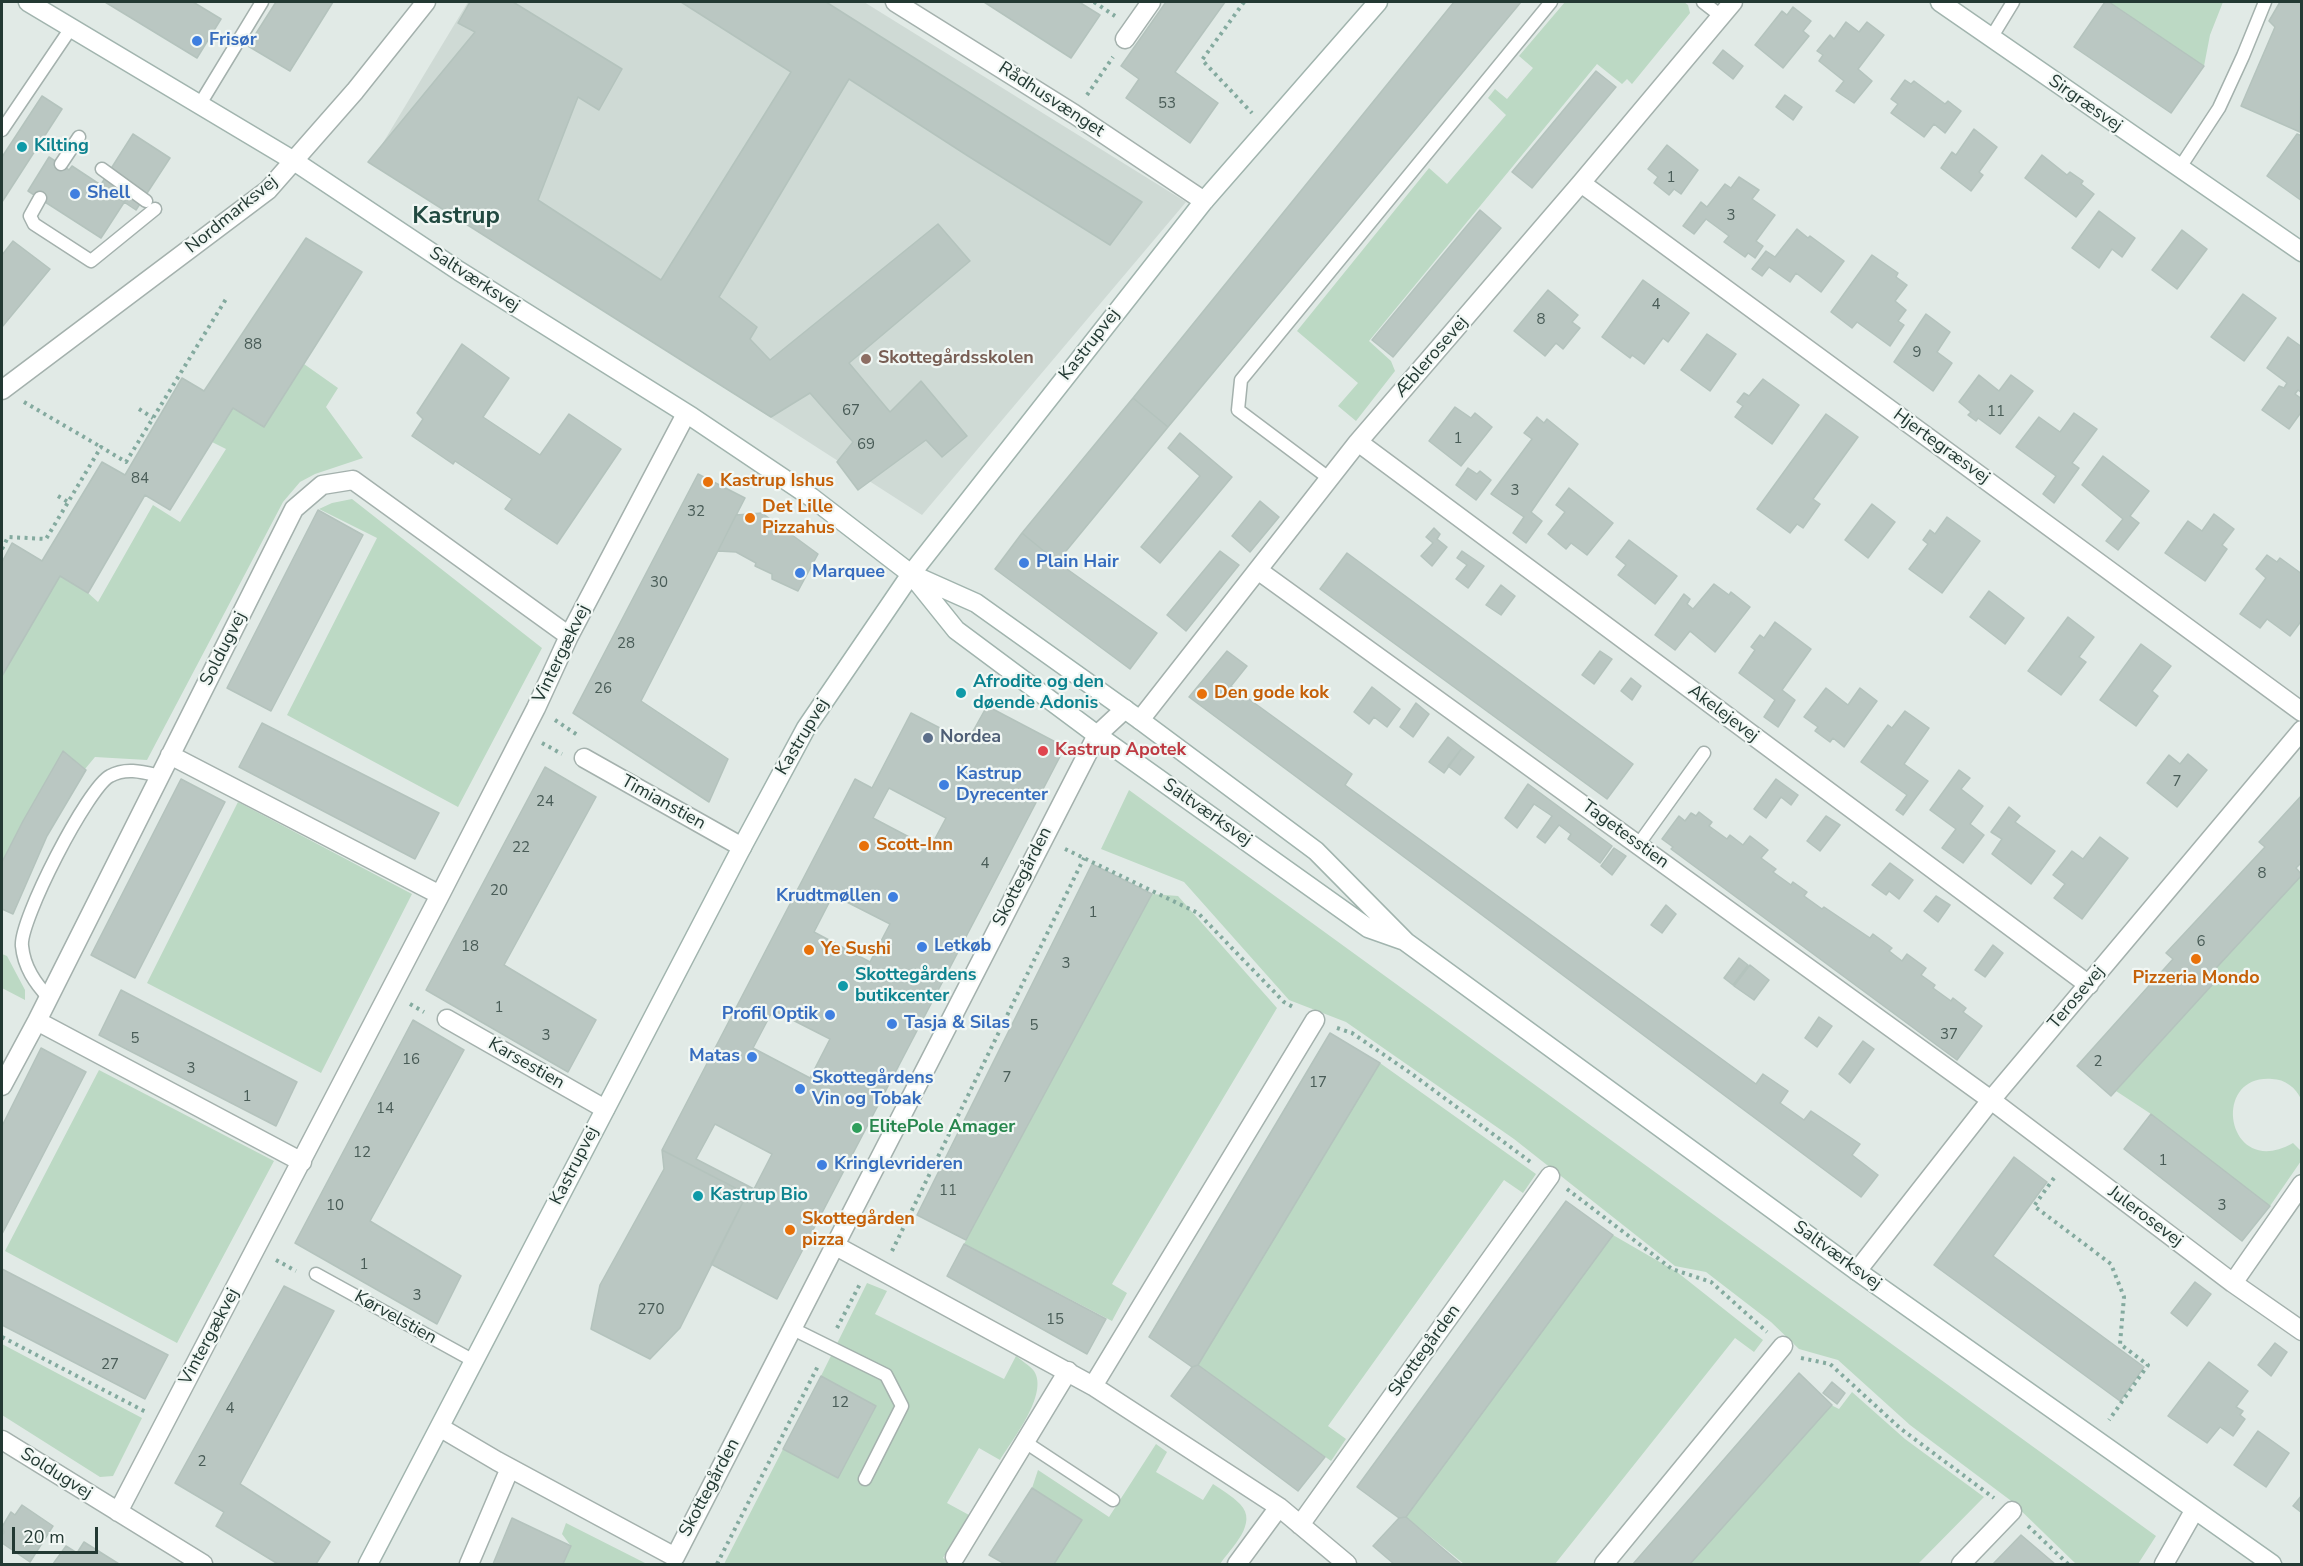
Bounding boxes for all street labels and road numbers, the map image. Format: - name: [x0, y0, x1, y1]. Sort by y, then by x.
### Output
- street label: Rådhusvænget: [994, 58, 1108, 142]
- street label: Sirgræsvej: [2044, 71, 2126, 137]
- street label: Nordmarksvej: [182, 171, 282, 259]
- street label: Saltværksvej: [425, 243, 523, 317]
- street label: Kastrupvej: [1055, 305, 1125, 385]
- street label: Æblerosevej: [1391, 312, 1473, 402]
- street label: Hjertegræsvej: [1889, 405, 1993, 489]
- street label: Vintergækvej: [529, 601, 595, 707]
- street label: Soldugvej: [196, 608, 252, 690]
- street label: Akelejevej: [1683, 680, 1763, 748]
- street label: Kastrupvej: [772, 695, 834, 779]
- street label: Timianstien: [617, 771, 709, 835]
- street label: Saltværksvej: [1158, 774, 1256, 852]
- street label: Tagetesstien: [1577, 796, 1673, 874]
- street label: Skottegården: [989, 824, 1057, 930]
- street label: Terosevej: [2044, 962, 2110, 1034]
- street label: Karsestien: [484, 1034, 568, 1094]
- street label: Kastrupvej: [546, 1123, 604, 1209]
- street label: Julerosevej: [2103, 1182, 2187, 1252]
- street label: Saltværksvej: [1789, 1217, 1885, 1295]
- street label: Vintergækvej: [175, 1285, 245, 1389]
- street label: Kørvelstien: [350, 1287, 440, 1349]
- street label: Skottegården: [1384, 1301, 1466, 1401]
- street label: Skottegården: [675, 1435, 745, 1541]
- street label: Soldugvej: [16, 1444, 96, 1504]

